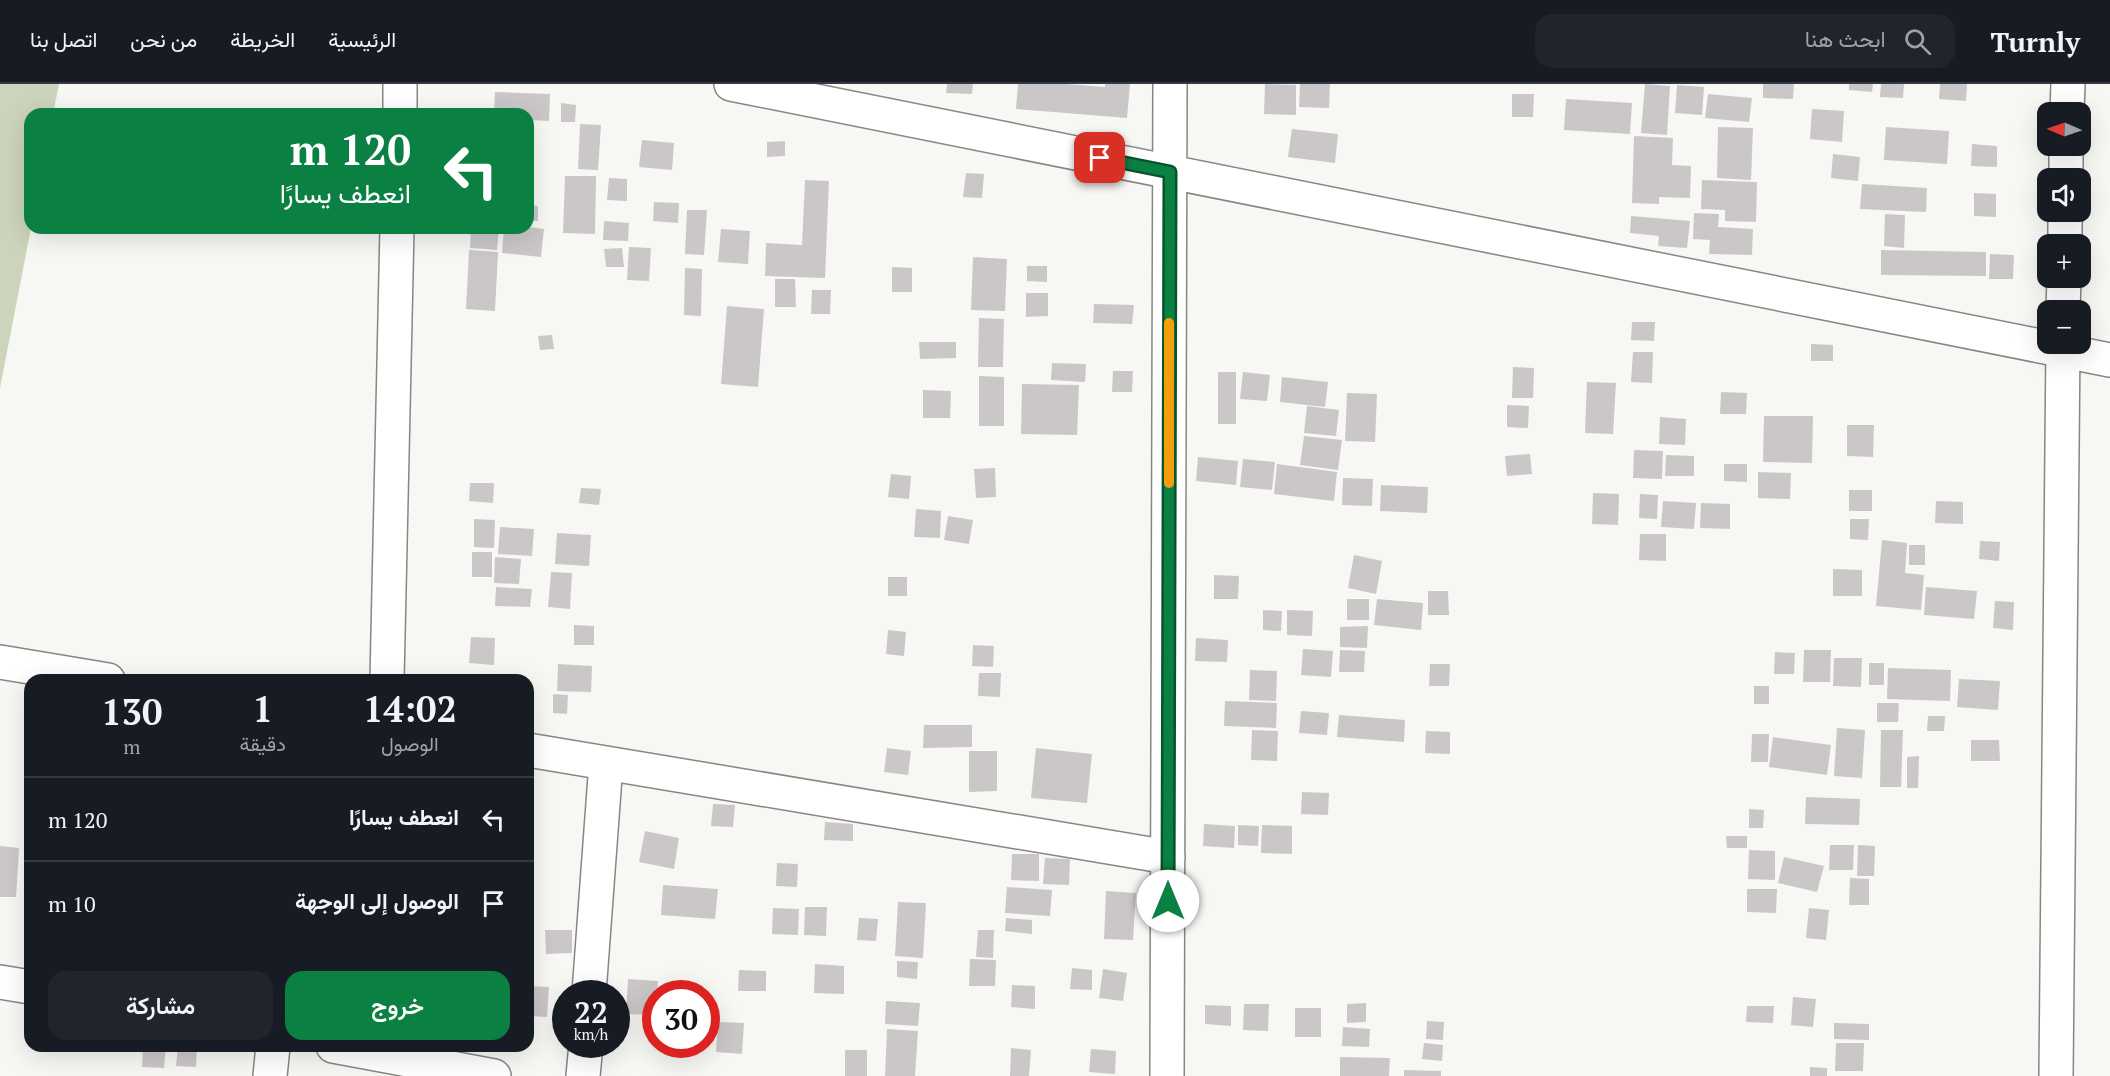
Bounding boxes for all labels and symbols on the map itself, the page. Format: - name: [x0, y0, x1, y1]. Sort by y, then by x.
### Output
- north arrow: [2037, 102, 2091, 156]
- pin: [1074, 132, 1125, 183]
- position arrow: [1136, 869, 1200, 933]
- speed limit sign: 30: [642, 980, 720, 1058]

